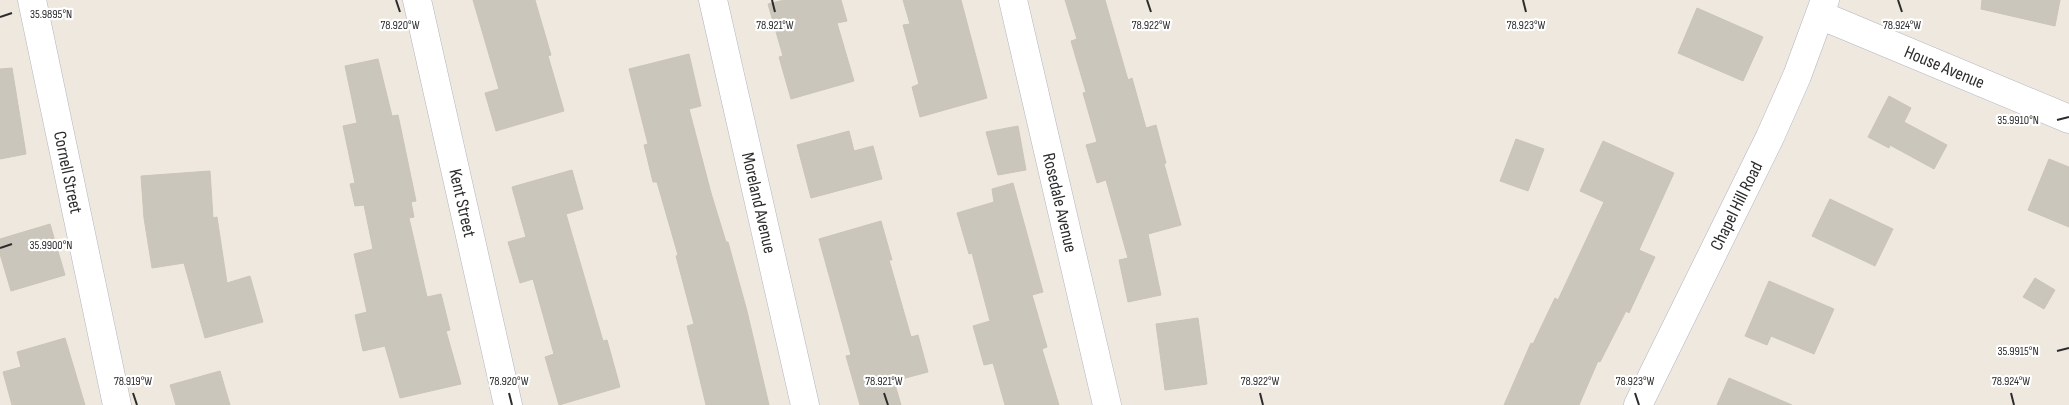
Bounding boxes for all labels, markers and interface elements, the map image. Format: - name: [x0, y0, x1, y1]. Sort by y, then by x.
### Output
- text: 35.9895°N: [30, 7, 72, 22]
- text: 78.920°W: [381, 18, 420, 33]
- text: 78.921°W: [756, 18, 794, 33]
- text: 78.922°W: [1132, 18, 1170, 33]
- text: 78.923°W: [1507, 18, 1546, 33]
- text: 78.924°W: [1883, 18, 1921, 33]
- street label: House Avenue: [1901, 41, 1988, 93]
- text: 35.9910°N: [1997, 113, 2039, 128]
- street label: Cornell Street: [49, 129, 87, 216]
- street label: Moreland Avenue: [737, 150, 781, 255]
- street label: Rosedale Avenue: [1038, 151, 1082, 254]
- street label: Chapel Hill Road: [1705, 158, 1767, 254]
- street label: Kent Street: [445, 167, 481, 240]
- text: 35.9900°N: [30, 238, 72, 253]
- text: 35.9915°N: [1997, 344, 2039, 359]
- text: 78.919°W: [114, 374, 152, 389]
- text: 78.920°W: [490, 374, 529, 389]
- text: 78.921°W: [865, 374, 903, 389]
- text: 78.922°W: [1241, 374, 1279, 389]
- text: 78.923°W: [1616, 374, 1655, 389]
- text: 78.924°W: [1992, 374, 2030, 389]

